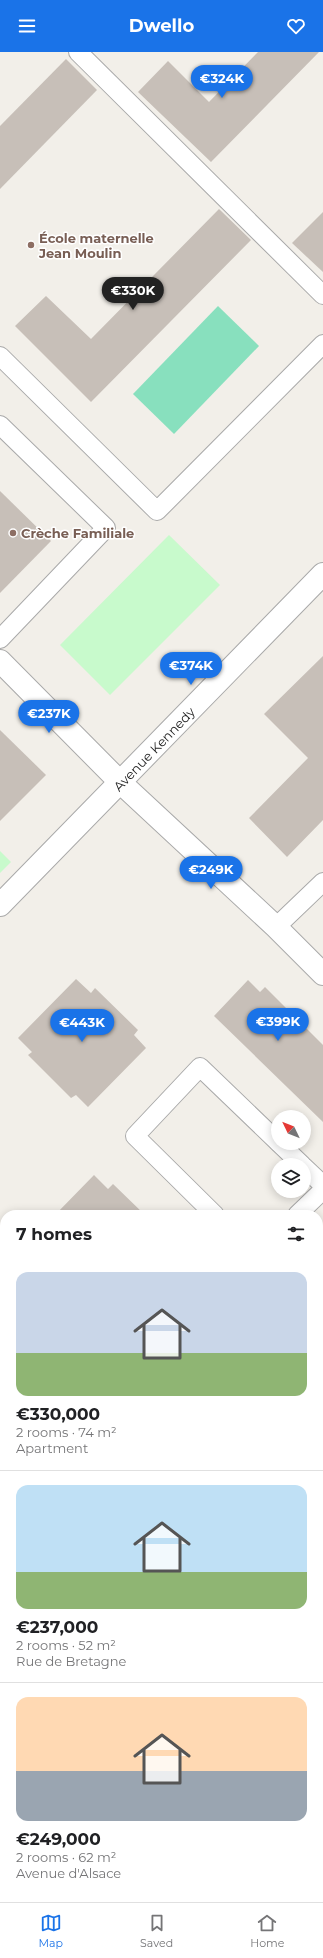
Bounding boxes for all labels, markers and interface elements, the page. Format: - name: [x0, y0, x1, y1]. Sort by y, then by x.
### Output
- icon: menu: [16, 15, 38, 37]
- text: Dwello: [129, 15, 194, 37]
- icon: heart: [285, 15, 307, 37]
- pin: €324K: [194, 65, 250, 99]
- text: €324K: [200, 70, 244, 86]
- place label: École maternelle Jean Moulin: [38, 230, 154, 261]
- marker: École maternelle Jean Moulin: [26, 240, 36, 250]
- pin: €330K: [105, 277, 161, 311]
- text: €330K: [111, 282, 155, 298]
- place label: Crèche Familiale: [21, 525, 134, 541]
- marker: Crèche Familiale: [8, 528, 18, 538]
- pin: €374K: [163, 652, 219, 686]
- text: €374K: [169, 657, 213, 673]
- pin: €237K: [21, 700, 77, 734]
- street label: Avenue Kennedy: [110, 703, 199, 794]
- text: €237K: [27, 705, 71, 721]
- pin: €249K: [183, 856, 239, 890]
- text: €249K: [189, 861, 233, 877]
- pin: €399K: [250, 1008, 306, 1042]
- pin: €443K: [54, 1009, 110, 1043]
- text: €399K: [256, 1013, 300, 1029]
- text: €443K: [59, 1014, 105, 1030]
- north arrow: [271, 1110, 311, 1150]
- map controls: [271, 1110, 311, 1198]
- button: layers: [271, 1158, 311, 1198]
- icon: filters: [285, 1223, 307, 1245]
- text: 7 homes: [16, 1224, 92, 1244]
- icon: home: [126, 1298, 198, 1370]
- text: €330,000: [16, 1404, 100, 1424]
- text: 2 rooms · 74 m²: [16, 1424, 117, 1440]
- text: Apartment: [16, 1440, 88, 1456]
- icon: home: [126, 1511, 198, 1583]
- text: €237,000: [16, 1617, 98, 1637]
- text: 2 rooms · 52 m²: [16, 1637, 116, 1653]
- text: Rue de Bretagne: [16, 1653, 126, 1669]
- icon: home: [126, 1723, 198, 1795]
- text: €249,000: [16, 1829, 101, 1849]
- text: 2 rooms · 62 m²: [16, 1849, 116, 1865]
- text: Avenue d'Alsace: [16, 1865, 121, 1881]
- tab: Map: [39, 1912, 63, 1950]
- tab: Saved: [140, 1912, 173, 1950]
- tab: Home: [250, 1912, 284, 1950]

